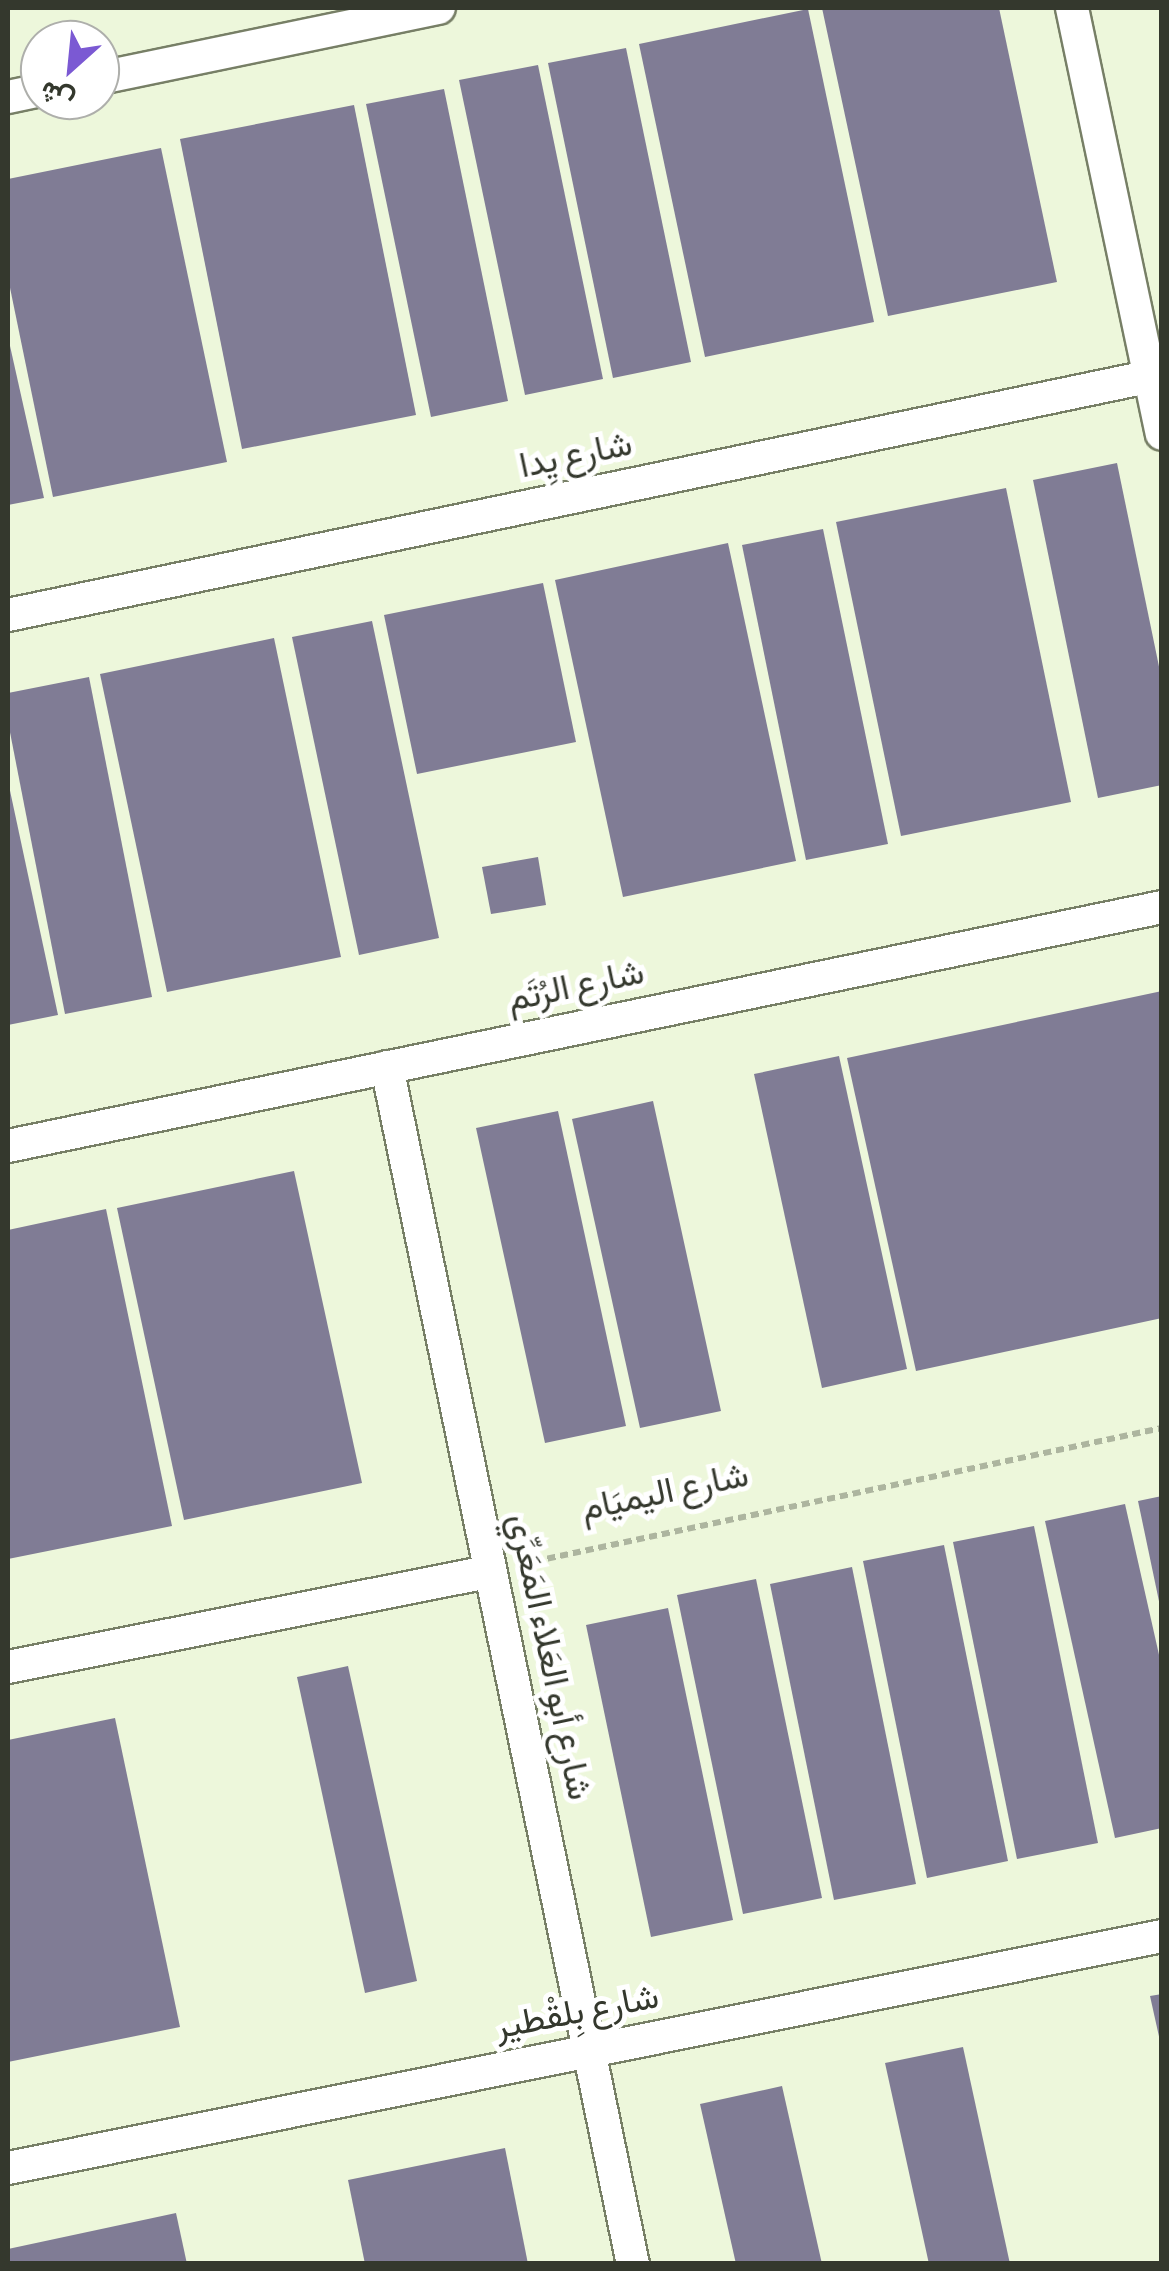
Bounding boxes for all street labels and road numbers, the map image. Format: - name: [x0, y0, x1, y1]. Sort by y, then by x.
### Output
- street label: شارع يِدا: [516, 424, 636, 488]
- street label: شارع الرُتَم: [504, 952, 648, 1022]
- street label: شارع اليميَام: [578, 1455, 752, 1531]
- street label: شارع أبو العَلاء المَعَرِّي: [498, 1510, 600, 1804]
- street label: شارع بِلقْطير: [491, 1977, 663, 2049]

